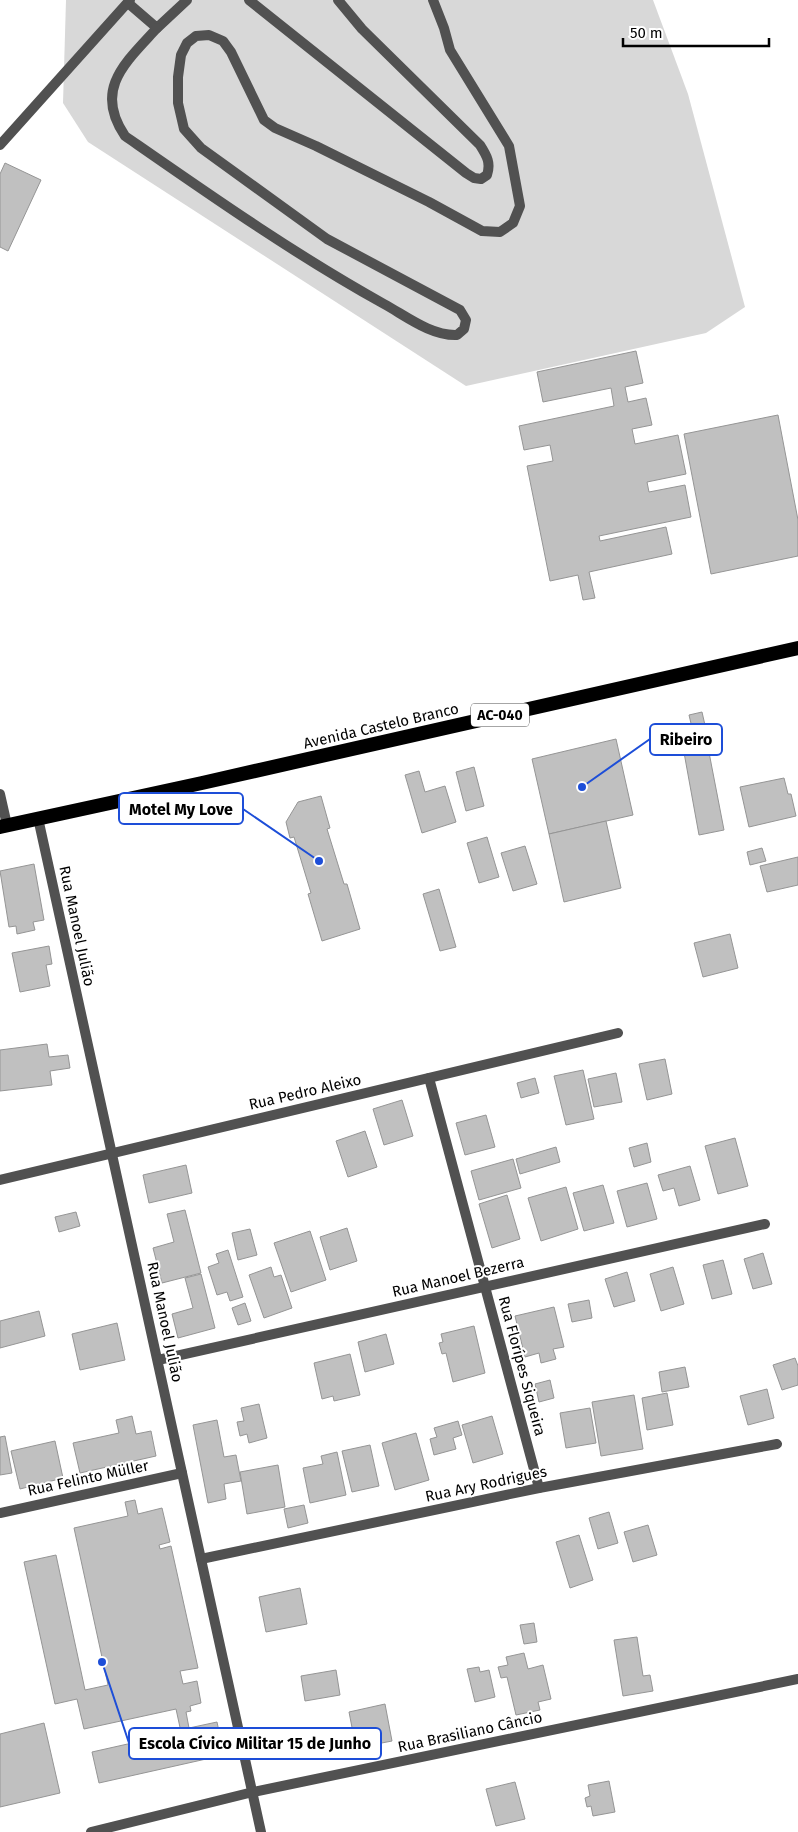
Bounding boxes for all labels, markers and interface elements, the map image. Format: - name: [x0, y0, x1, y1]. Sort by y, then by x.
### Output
- scale bar: [623, 15, 769, 47]
- text: 50 m: [630, 24, 663, 42]
- street label: Avenida Castelo Branco: [302, 699, 460, 753]
- road number: AC-040: [471, 704, 529, 726]
- callout: Ribeiro: [650, 724, 722, 755]
- text: Ribeiro: [660, 730, 712, 749]
- callout: Motel My Love: [119, 793, 243, 824]
- text: Motel My Love: [129, 800, 233, 819]
- street label: Rua Manoel Julião: [55, 864, 99, 988]
- street label: Rua Pedro Aleixo: [247, 1070, 363, 1114]
- street label: Rua Manoel Bezerra: [390, 1253, 526, 1301]
- street label: Rua Manoel Julião: [143, 1260, 187, 1384]
- street label: Rua Florípes Siqueira: [495, 1294, 549, 1438]
- street label: Rua Felinto Müller: [26, 1456, 150, 1500]
- street label: Rua Ary Rodrigues: [424, 1462, 548, 1506]
- street label: Rua Brasiliano Câncio: [396, 1708, 544, 1756]
- callout: Escola Cívico Militar 15 de Junho: [129, 1728, 381, 1759]
- text: Escola Cívico Militar 15 de Junho: [139, 1734, 371, 1753]

